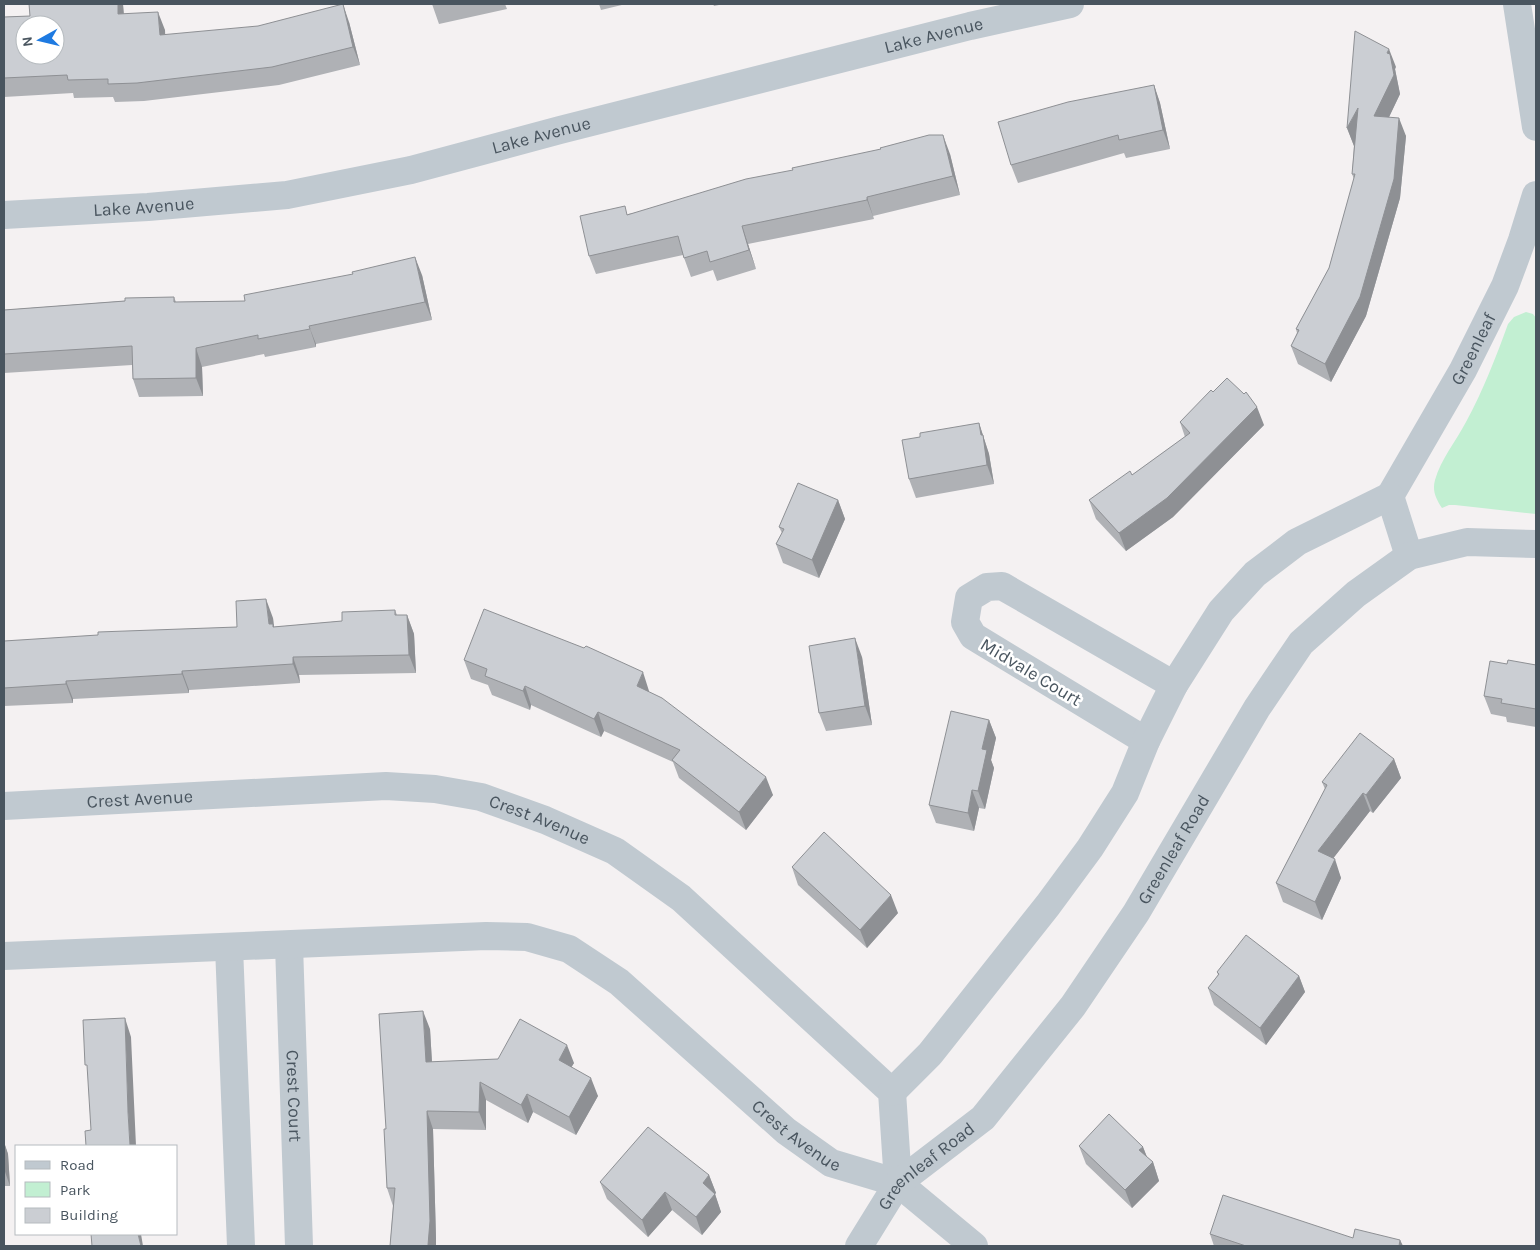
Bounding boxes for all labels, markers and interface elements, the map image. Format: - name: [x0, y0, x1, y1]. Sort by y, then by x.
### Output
- street label: Lake Avenue: [882, 12, 985, 58]
- north arrow: [15, 15, 65, 65]
- text: N: [19, 36, 37, 48]
- street label: Lake Avenue: [489, 112, 593, 159]
- street label: Lake Avenue: [93, 192, 195, 221]
- street label: Greenleaf: [1446, 309, 1501, 389]
- street label: Midvale Court: [977, 633, 1086, 711]
- street label: Crest Avenue: [86, 785, 194, 813]
- street label: Crest Avenue: [486, 790, 593, 849]
- street label: Greenleaf Road: [1133, 791, 1214, 908]
- street label: Crest Court: [281, 1049, 307, 1143]
- street label: Crest Avenue: [747, 1095, 843, 1176]
- street label: Greenleaf Road: [873, 1117, 979, 1214]
- legend: [15, 1145, 178, 1235]
- text: Road: [60, 1156, 95, 1174]
- text: Park: [60, 1181, 90, 1199]
- text: Building: [60, 1206, 118, 1224]

